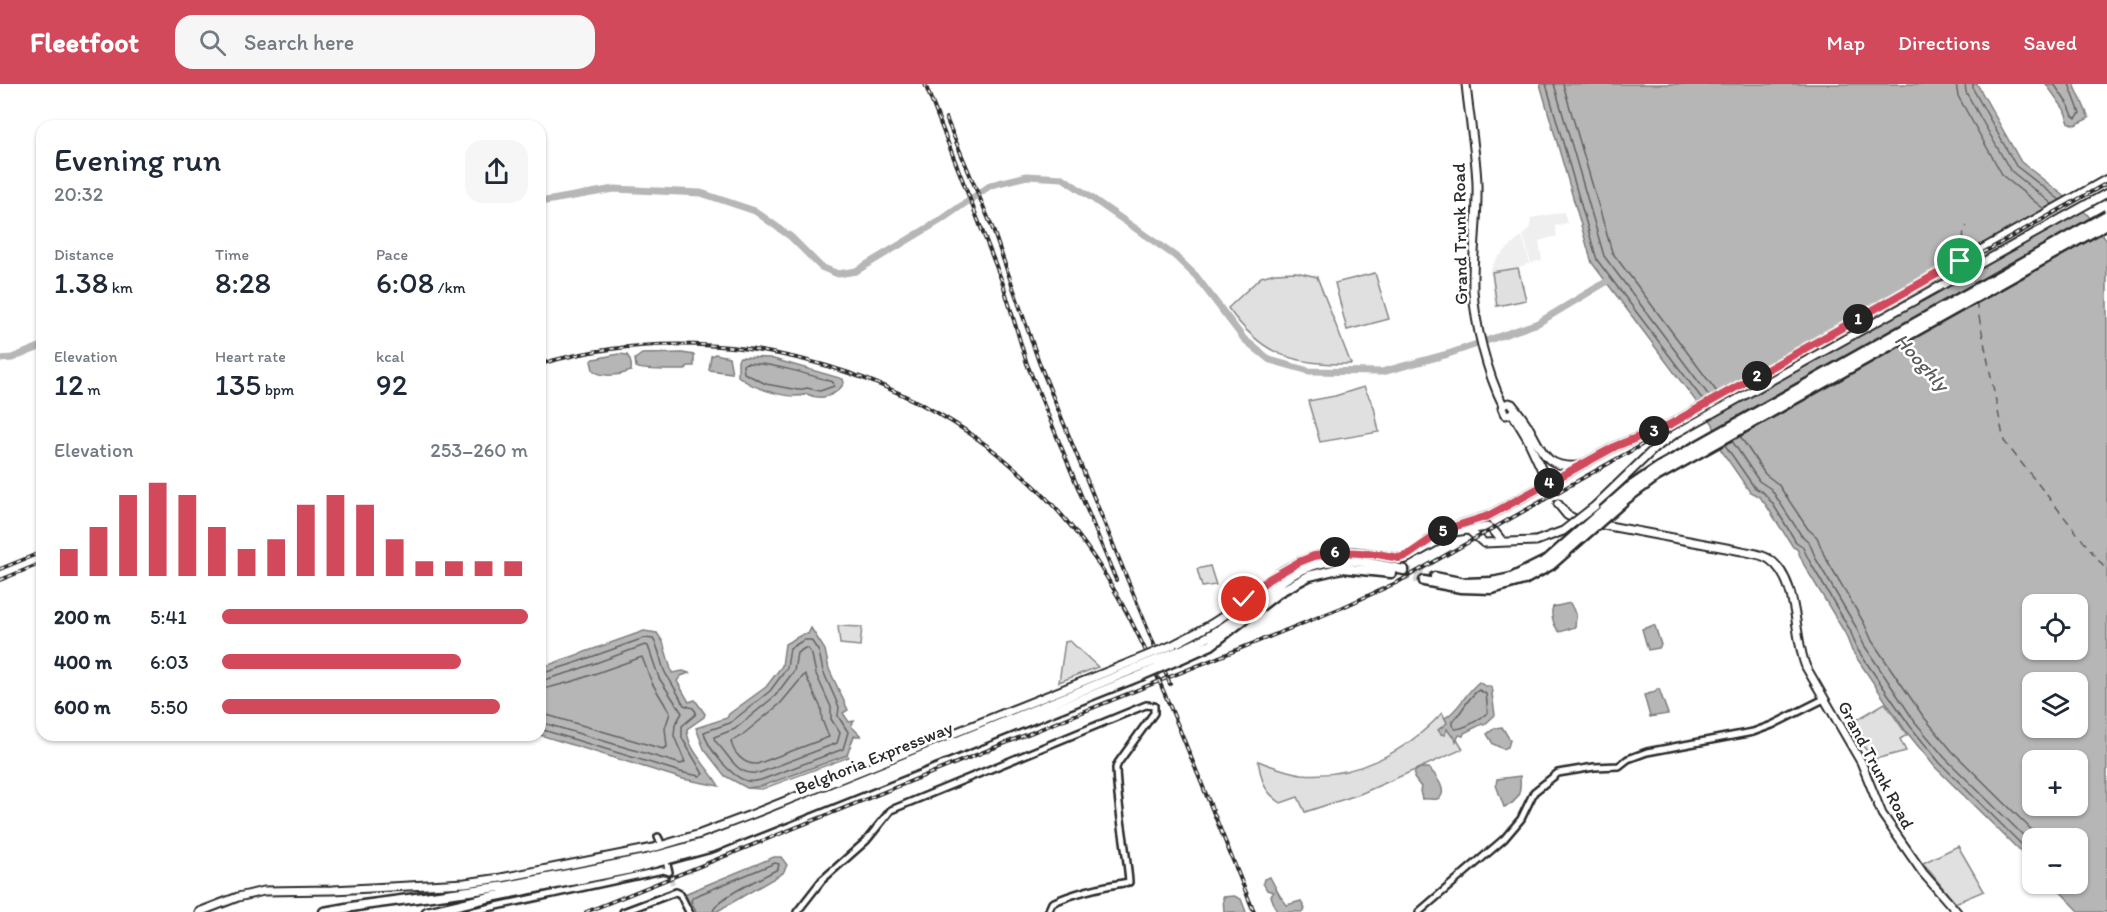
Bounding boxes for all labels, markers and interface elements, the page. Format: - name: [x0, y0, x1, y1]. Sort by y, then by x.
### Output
- search box: [175, 15, 595, 69]
- text: Fleetfoot: [30, 25, 139, 59]
- icon: search: [196, 26, 229, 59]
- text: Search here: [244, 29, 354, 56]
- text: Map: [1827, 30, 1865, 55]
- text: Directions: [1898, 30, 1990, 55]
- text: Saved: [2023, 30, 2077, 55]
- text: Evening run: [54, 140, 221, 179]
- button: share: [465, 140, 528, 203]
- street label: Grand Trunk Road: [1448, 163, 1472, 305]
- text: 20:32: [54, 182, 103, 206]
- pin: [1934, 235, 1985, 286]
- icon: arrive: [1943, 244, 1976, 277]
- text: Distance: [54, 245, 114, 264]
- text: Time: [215, 245, 249, 264]
- text: Pace: [376, 245, 408, 264]
- text: 1.38: [54, 264, 108, 301]
- text: 8:28: [215, 264, 271, 301]
- text: 6:08: [376, 264, 434, 301]
- text: km: [108, 278, 133, 297]
- text: /km: [434, 278, 466, 297]
- pin: 1: [1843, 304, 1873, 334]
- text: 1: [1854, 309, 1862, 328]
- water label: Hooghly: [1890, 328, 1956, 398]
- text: Elevation: [54, 347, 118, 366]
- text: Heart rate: [215, 347, 286, 366]
- text: kcal: [376, 347, 404, 366]
- pin: 2: [1742, 361, 1772, 391]
- text: 12: [54, 366, 84, 403]
- text: 135: [215, 366, 261, 403]
- text: 92: [376, 366, 407, 403]
- text: 2: [1753, 366, 1761, 385]
- text: m: [84, 380, 101, 399]
- text: bpm: [261, 380, 294, 399]
- pin: 3: [1639, 416, 1669, 446]
- text: 3: [1650, 421, 1658, 440]
- text: Elevation: [54, 438, 133, 462]
- text: 253–260 m: [430, 438, 528, 462]
- pin: 4: [1534, 468, 1564, 498]
- text: 4: [1544, 473, 1554, 492]
- pin: 5: [1428, 516, 1458, 546]
- text: 5: [1439, 521, 1447, 540]
- pin: 6: [1320, 537, 1350, 567]
- text: 6: [1331, 542, 1339, 561]
- pin: [1218, 573, 1269, 624]
- icon: check: [1227, 582, 1260, 615]
- map controls: [2022, 594, 2088, 894]
- button: locate: [2022, 594, 2088, 660]
- text: 200 m: [54, 605, 110, 629]
- text: 5:41: [150, 605, 187, 629]
- text: 400 m: [54, 650, 112, 674]
- text: 6:03: [150, 650, 189, 674]
- button: layers: [2022, 672, 2088, 738]
- text: 600 m: [54, 695, 111, 719]
- text: 5:50: [150, 695, 188, 719]
- street label: Grand Trunk Road: [1833, 697, 1919, 833]
- street label: Belghoria Expressway: [792, 716, 957, 800]
- button: +: [2022, 750, 2088, 816]
- button: −: [2022, 828, 2088, 894]

